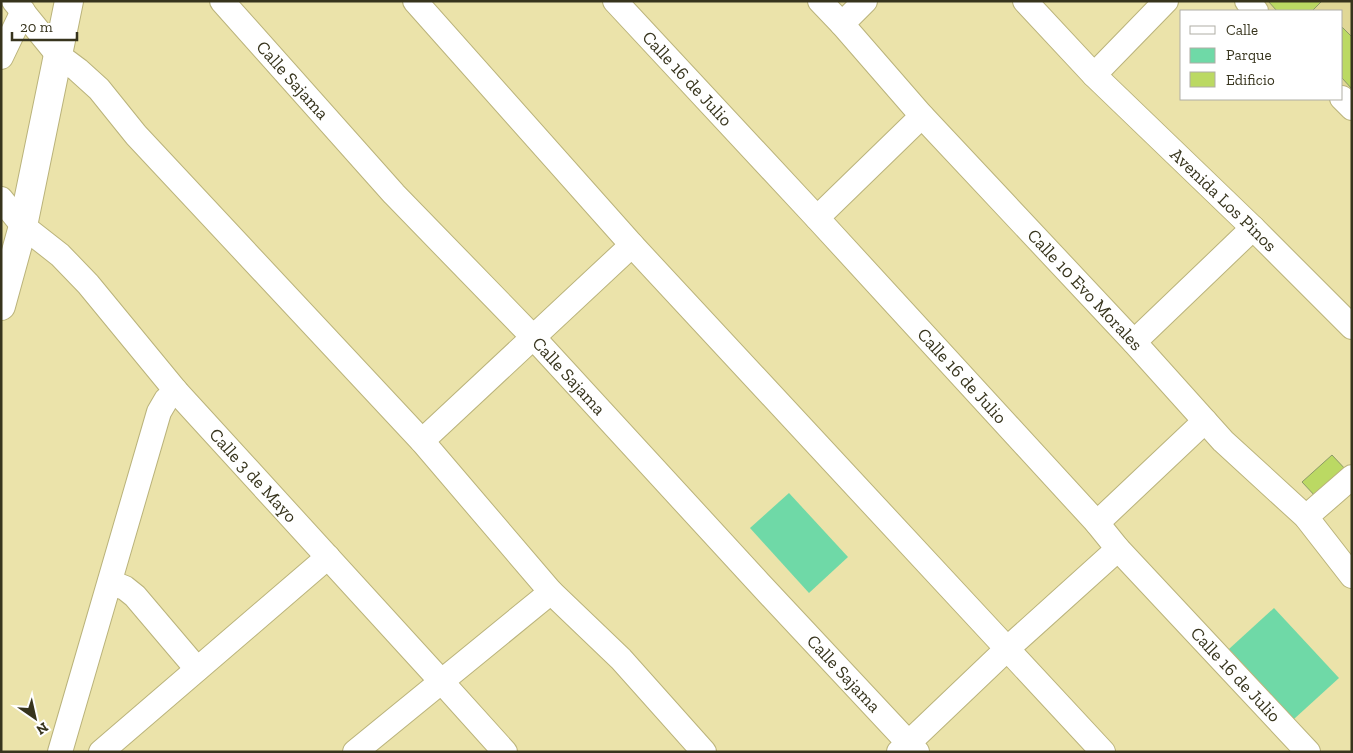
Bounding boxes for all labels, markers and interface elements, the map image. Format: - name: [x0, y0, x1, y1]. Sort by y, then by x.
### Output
- scale bar: [12, 10, 78, 42]
- legend: [1180, 10, 1343, 100]
- text: 20 m: [20, 18, 53, 36]
- text: Calle: [1226, 21, 1258, 39]
- street label: Calle 16 de Julio: [638, 26, 737, 131]
- street label: Calle Sajama: [252, 36, 334, 124]
- text: Parque: [1226, 46, 1272, 64]
- text: Edificio: [1226, 71, 1275, 89]
- street label: Avenida Los Pinos: [1165, 143, 1282, 257]
- street label: Calle 10 Evo Morales: [1023, 224, 1147, 355]
- street label: Calle 16 de Julio: [913, 324, 1012, 429]
- street label: Calle Sajama: [528, 332, 610, 420]
- street label: Calle 3 de Mayo: [204, 424, 302, 527]
- street label: Calle 16 de Julio: [1186, 622, 1285, 727]
- street label: Calle Sajama: [802, 630, 885, 717]
- north arrow: [10, 693, 60, 743]
- text: N: [33, 718, 51, 739]

